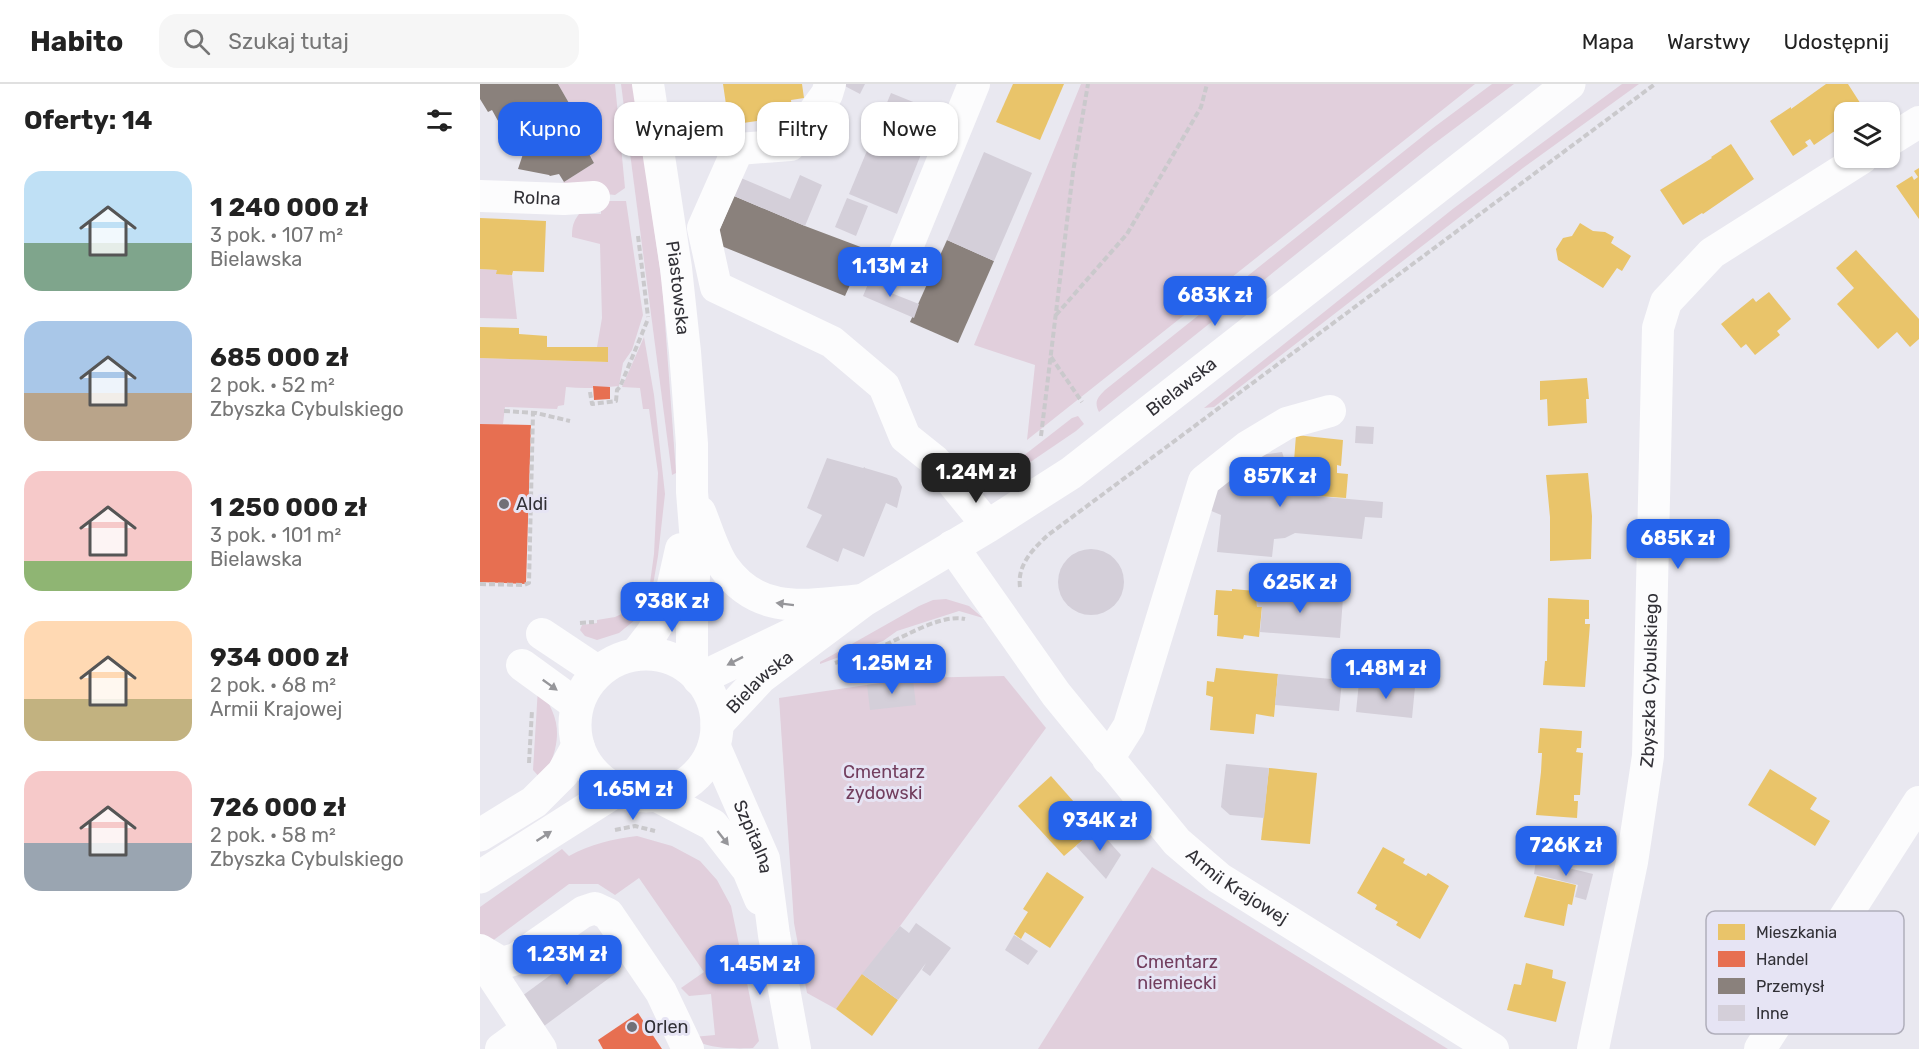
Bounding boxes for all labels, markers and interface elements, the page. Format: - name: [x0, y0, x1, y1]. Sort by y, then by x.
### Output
- search box: [159, 14, 579, 68]
- text: Habito: [30, 25, 123, 58]
- icon: search: [180, 25, 213, 58]
- text: Szukaj tutaj: [228, 28, 349, 55]
- text: Mapa: [1582, 29, 1634, 54]
- text: Warstwy: [1667, 29, 1750, 54]
- text: Udostępnij: [1783, 29, 1889, 54]
- chip: Kupno: [498, 102, 602, 156]
- chip: Wynajem: [614, 102, 745, 156]
- chip: Filtry: [757, 102, 849, 156]
- chip: Nowe: [861, 102, 958, 156]
- map controls: [1834, 102, 1900, 168]
- button: layers: [1834, 102, 1900, 168]
- icon: filters: [423, 104, 456, 137]
- text: Oferty: 14: [24, 105, 153, 136]
- street label: Rolna: [513, 186, 561, 210]
- text: 1 240 000 zł: [210, 192, 368, 223]
- icon: home: [72, 195, 144, 267]
- text: 3 pok. · 107 m²: [210, 223, 343, 247]
- street label: Piastowska: [661, 239, 694, 336]
- text: Bielawska: [210, 247, 302, 271]
- pin: 1.13M zł: [828, 247, 952, 298]
- text: 1.13M zł: [852, 254, 928, 278]
- pin: 683K zł: [1160, 276, 1270, 327]
- text: 683K zł: [1177, 283, 1253, 307]
- text: 685 000 zł: [210, 342, 349, 373]
- icon: home: [72, 345, 144, 417]
- street label: Bielawska: [1142, 352, 1221, 421]
- text: 2 pok. · 52 m²: [210, 373, 335, 397]
- text: Zbyszka Cybulskiego: [210, 397, 404, 421]
- pin: 1.24M zł: [914, 453, 1038, 504]
- pin: 857K zł: [1225, 457, 1335, 508]
- text: 1.24M zł: [936, 460, 1016, 484]
- text: 857K zł: [1243, 464, 1317, 488]
- text: 1 250 000 zł: [210, 492, 367, 523]
- place label: Aldi: [516, 493, 548, 515]
- icon: home: [72, 495, 144, 567]
- marker: Aldi: [497, 497, 511, 511]
- pin: 685K zł: [1623, 519, 1733, 570]
- text: 3 pok. · 101 m²: [210, 523, 341, 547]
- text: 685K zł: [1641, 526, 1715, 550]
- text: Bielawska: [210, 547, 302, 571]
- pin: 625K zł: [1245, 563, 1355, 614]
- text: 625K zł: [1263, 570, 1337, 594]
- pin: 938K zł: [617, 582, 727, 633]
- text: 938K zł: [635, 589, 709, 613]
- street label: Zbyszka Cybulskiego: [1635, 593, 1663, 769]
- one-way arrow: [775, 600, 794, 609]
- text: 934 000 zł: [210, 642, 349, 673]
- pin: 1.25M zł: [830, 644, 954, 695]
- icon: home: [72, 645, 144, 717]
- street label: Bielawska: [722, 646, 797, 718]
- pin: 1.48M zł: [1324, 649, 1448, 700]
- text: 1.25M zł: [852, 651, 932, 675]
- one-way arrow: [726, 656, 743, 666]
- text: 1.48M zł: [1345, 656, 1427, 680]
- text: 2 pok. · 68 m²: [210, 673, 336, 697]
- one-way arrow: [541, 679, 557, 691]
- text: Armii Krajowej: [210, 697, 342, 721]
- park label: Cmentarz żydowski: [843, 761, 925, 804]
- pin: 1.65M zł: [571, 770, 695, 821]
- text: 1.65M zł: [593, 777, 673, 801]
- text: 726 000 zł: [210, 792, 346, 823]
- icon: home: [72, 795, 144, 867]
- street label: Szpitalna: [728, 797, 777, 875]
- pin: 934K zł: [1045, 801, 1155, 852]
- text: 934K zł: [1063, 808, 1137, 832]
- text: 2 pok. · 58 m²: [210, 823, 336, 847]
- pin: 726K zł: [1511, 826, 1621, 877]
- one-way arrow: [535, 830, 552, 841]
- one-way arrow: [716, 830, 728, 845]
- text: 726K zł: [1530, 833, 1602, 857]
- street label: Armii Krajowej: [1181, 844, 1292, 929]
- text: Zbyszka Cybulskiego: [210, 847, 404, 871]
- legend: [1706, 911, 1904, 1034]
- text: Mieszkania: [1756, 923, 1837, 942]
- pin: 1.23M zł: [505, 935, 629, 986]
- text: 1.23M zł: [527, 942, 607, 966]
- pin: 1.45M zł: [698, 945, 822, 996]
- text: Handel: [1756, 950, 1808, 969]
- park label: Cmentarz niemiecki: [1136, 951, 1218, 994]
- text: 1.45M zł: [720, 952, 800, 976]
- text: Przemysł: [1756, 977, 1825, 996]
- text: Inne: [1756, 1004, 1789, 1023]
- place label: Orlen: [644, 1016, 688, 1038]
- marker: Orlen: [625, 1020, 639, 1034]

